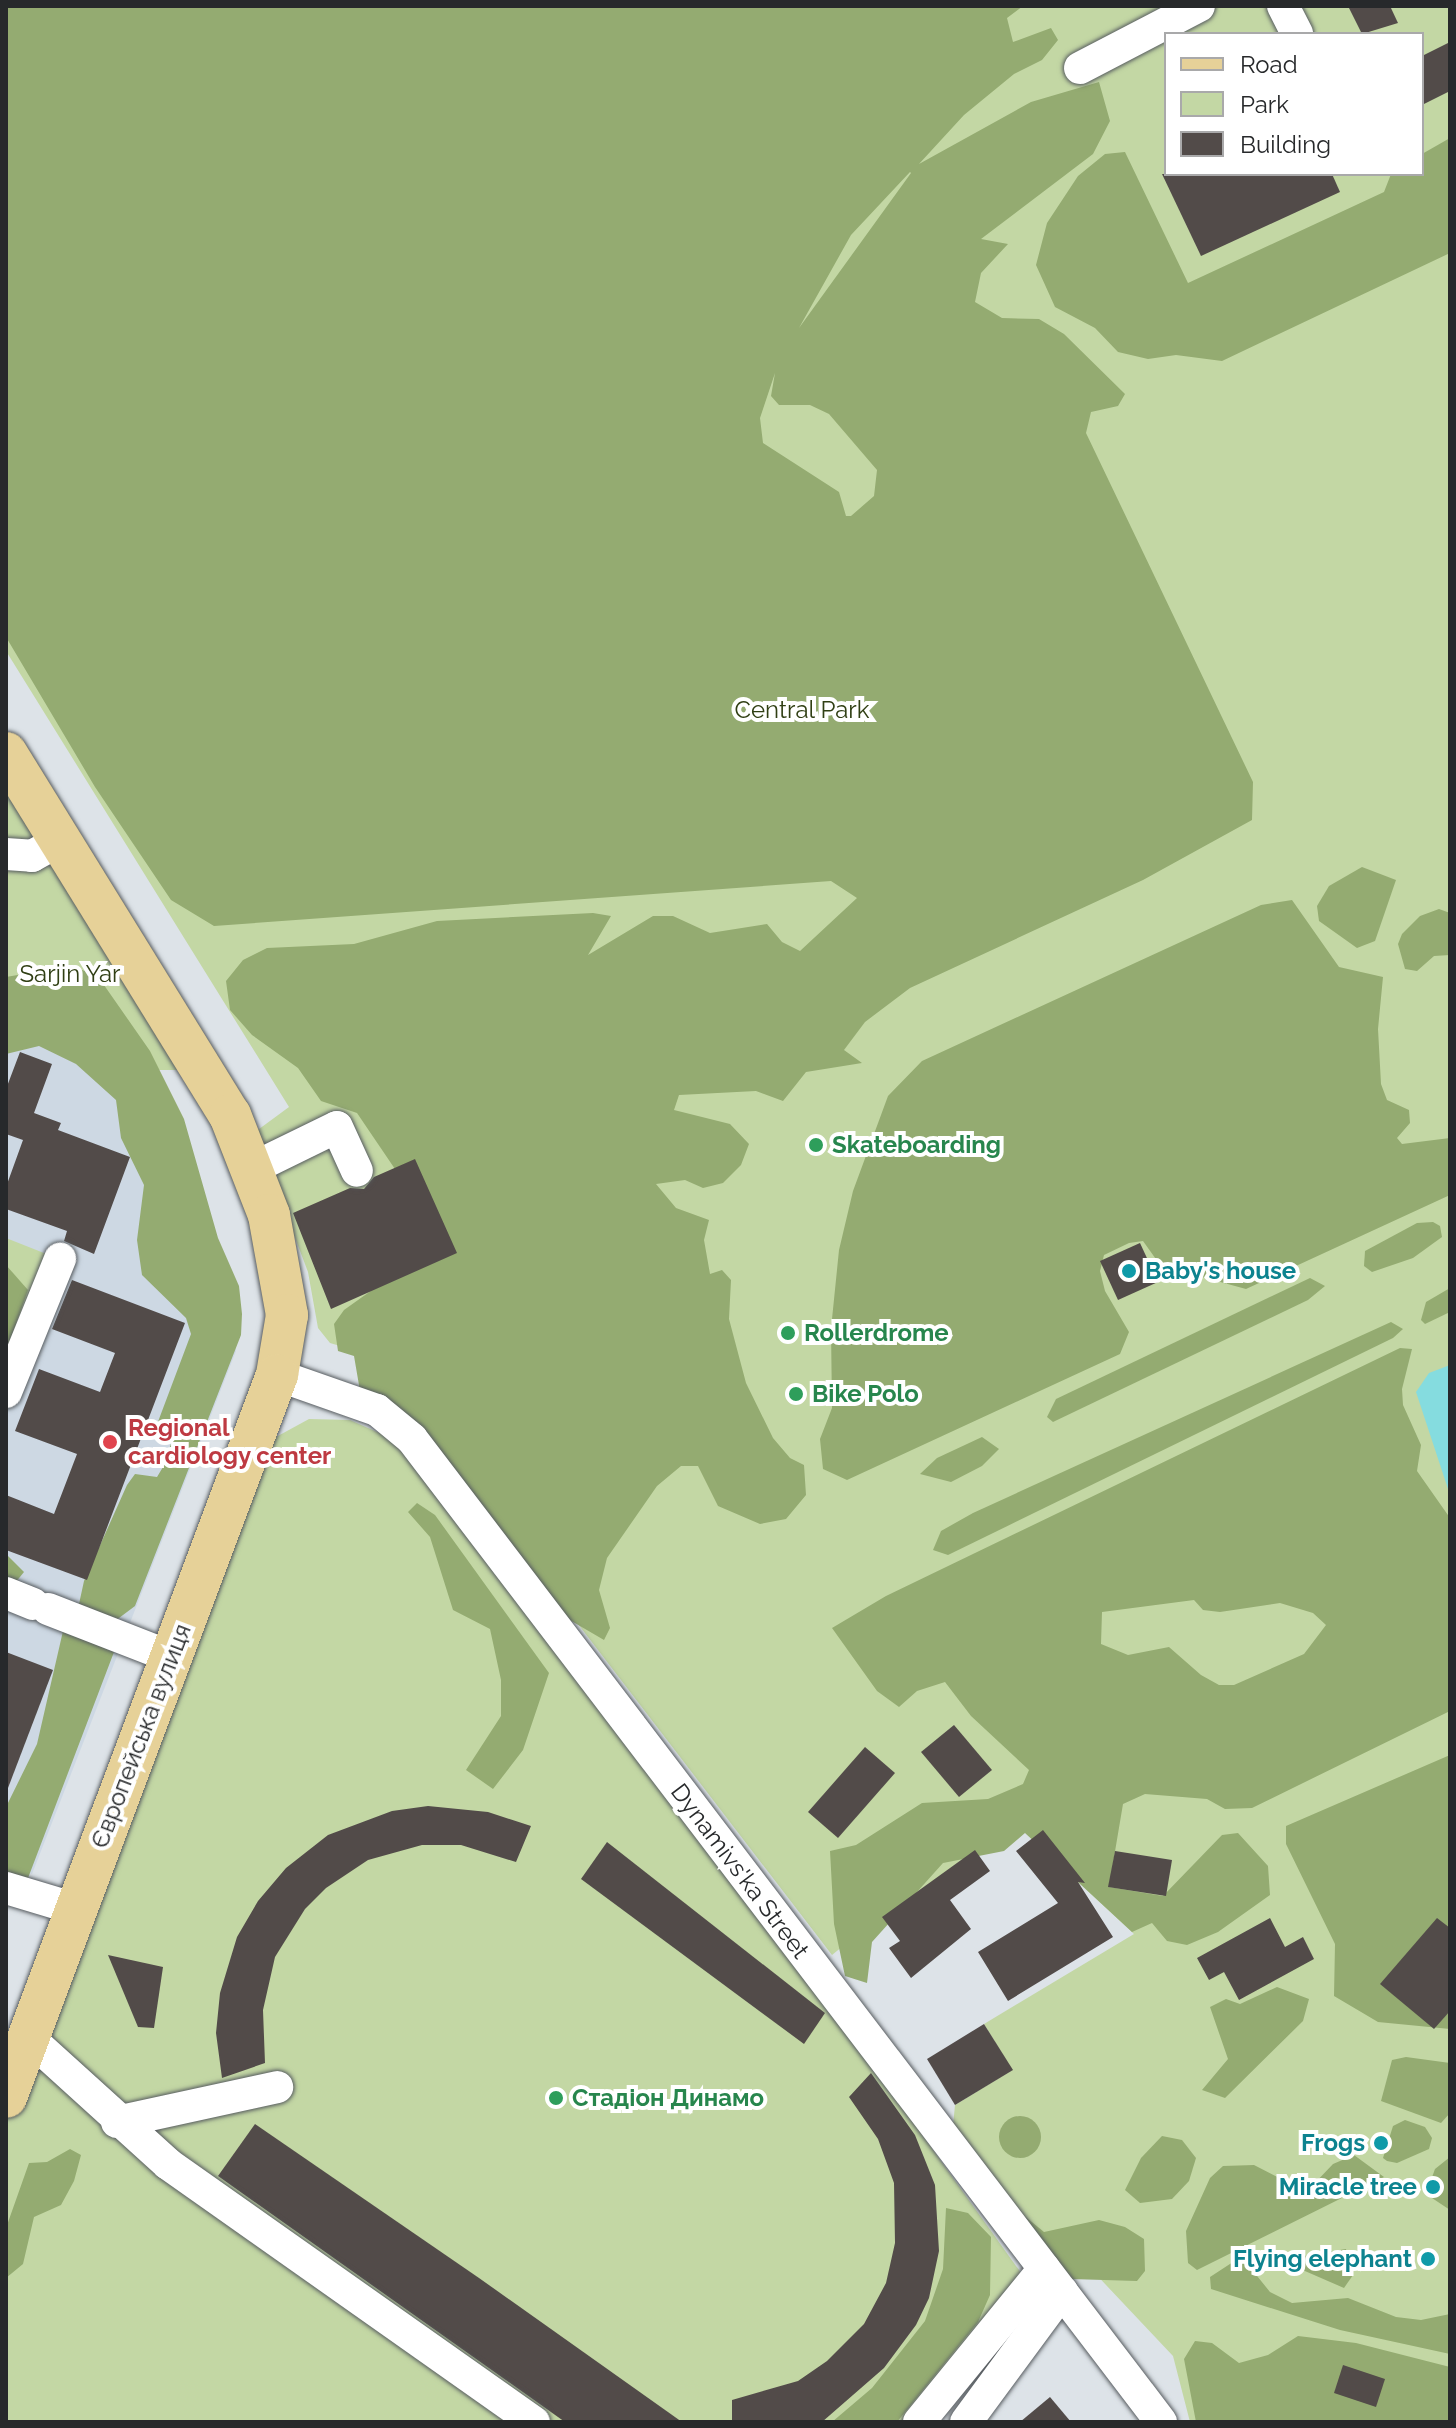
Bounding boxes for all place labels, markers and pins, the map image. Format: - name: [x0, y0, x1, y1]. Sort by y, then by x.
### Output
- place label: Skateboarding: [832, 1131, 1001, 1159]
- marker: Skateboarding: [807, 1136, 825, 1154]
- place label: Baby's house: [1145, 1257, 1296, 1285]
- marker: Baby's house: [1120, 1262, 1138, 1280]
- place label: Rollerdrome: [804, 1319, 949, 1347]
- marker: Rollerdrome: [779, 1324, 797, 1342]
- place label: Bike Polo: [812, 1380, 919, 1408]
- marker: Bike Polo: [787, 1385, 805, 1403]
- place label: Regional cardiology center: [128, 1414, 332, 1470]
- marker: Regional cardiology center: [99, 1431, 121, 1453]
- place label: Стадіон Динамо: [572, 2084, 764, 2112]
- marker: Стадіон Динамо: [547, 2089, 565, 2107]
- place label: Frogs: [1301, 2129, 1365, 2157]
- marker: Frogs: [1372, 2134, 1390, 2152]
- place label: Miracle tree: [1279, 2173, 1417, 2201]
- marker: Miracle tree: [1424, 2178, 1442, 2196]
- place label: Flying elephant: [1233, 2245, 1412, 2273]
- marker: Flying elephant: [1419, 2250, 1437, 2268]

